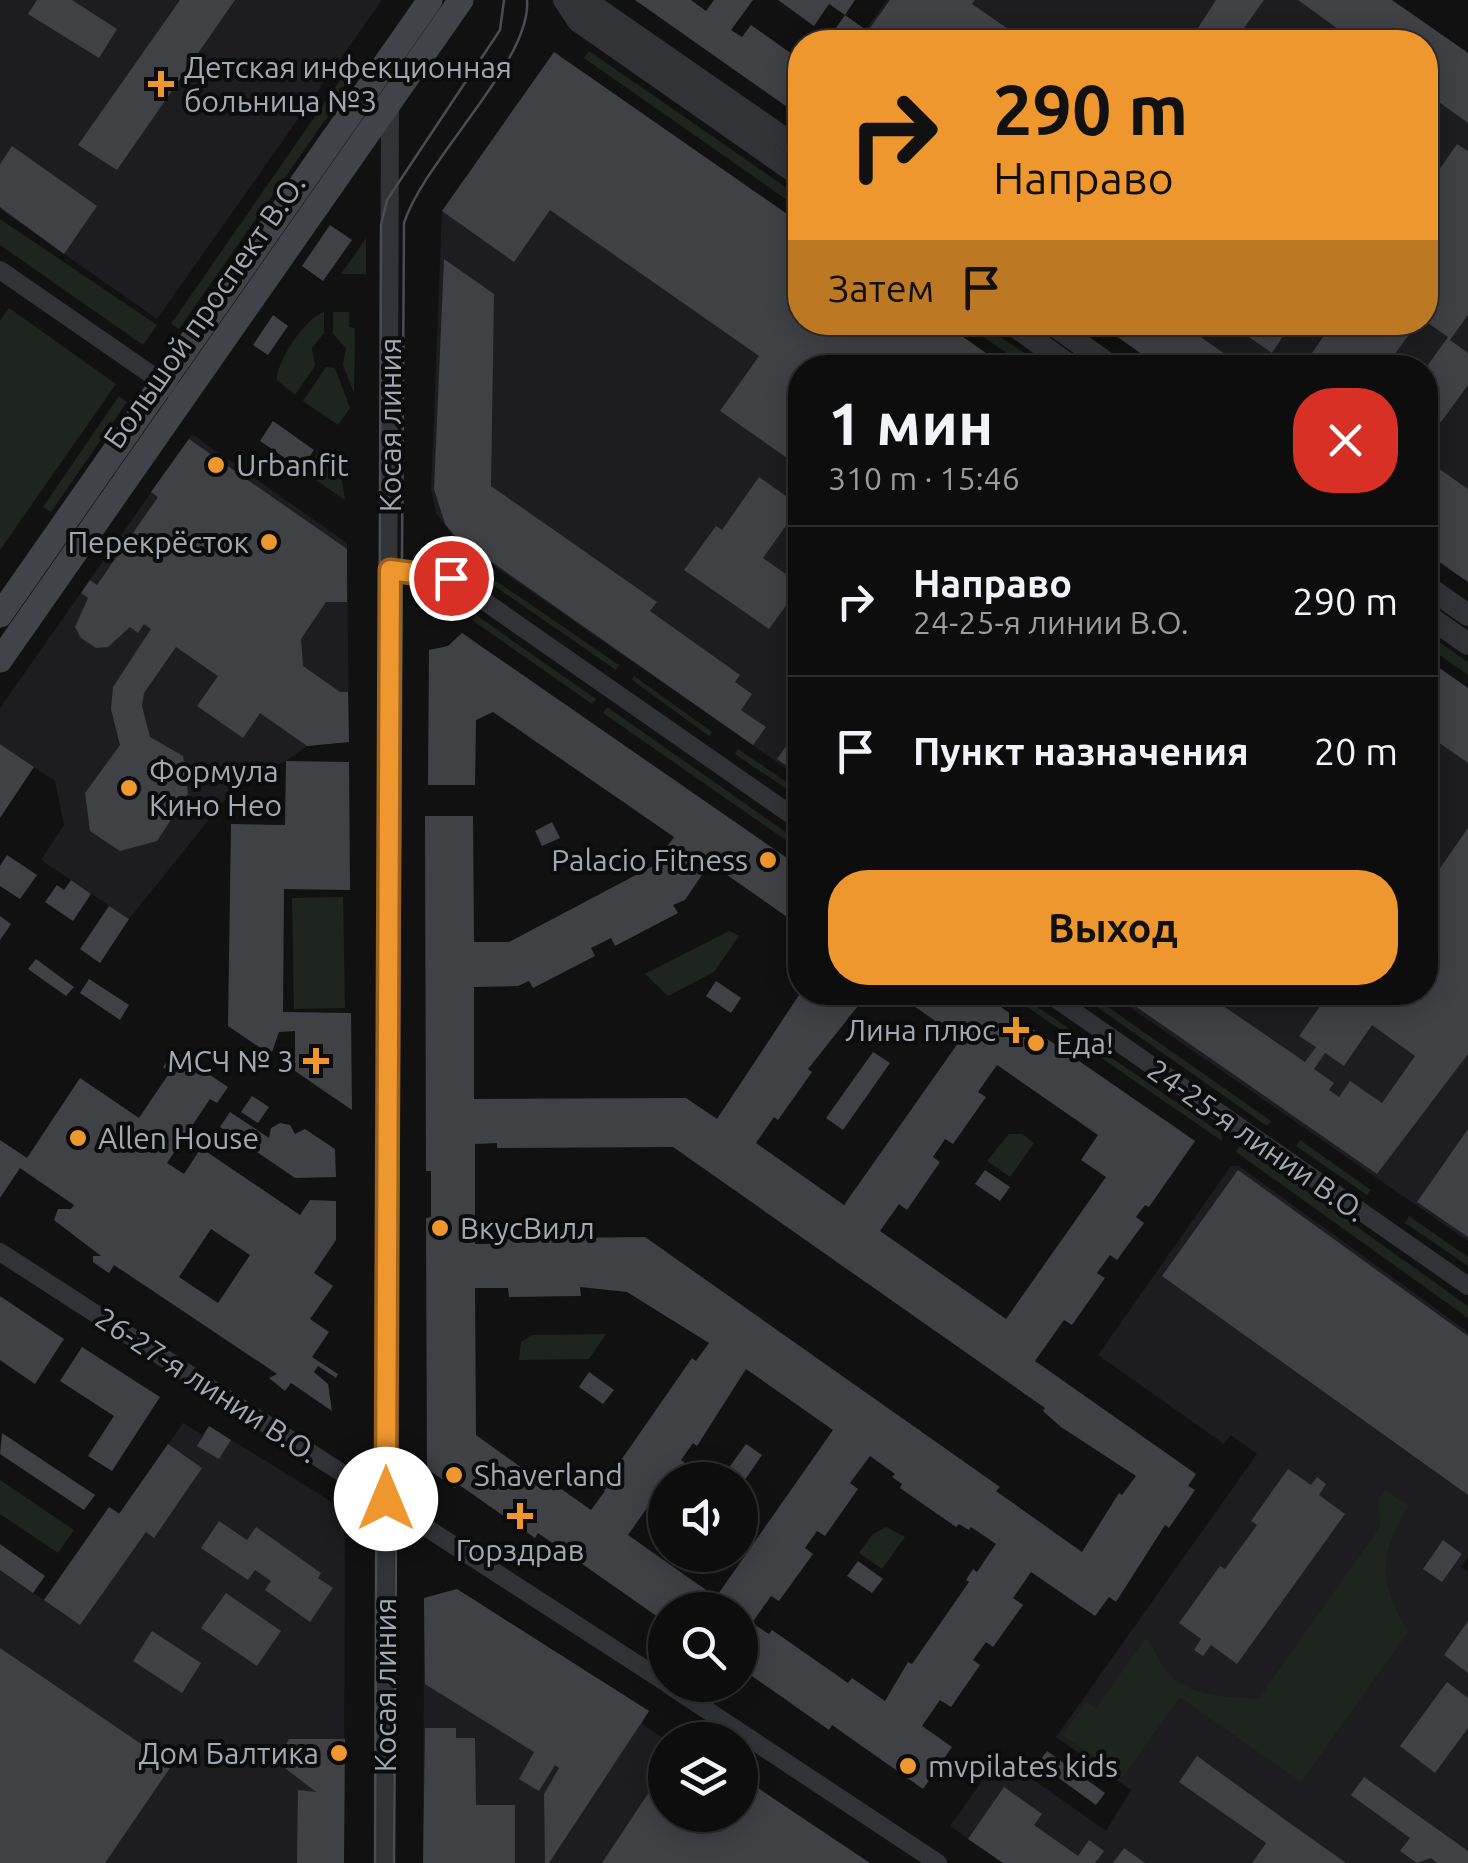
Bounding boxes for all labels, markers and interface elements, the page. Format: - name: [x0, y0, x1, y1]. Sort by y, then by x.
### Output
- place label: Детская инфекционная больница №3: [184, 50, 512, 118]
- icon: right: [828, 70, 958, 200]
- text: 290 m: [993, 70, 1188, 148]
- marker: Детская инфекционная больница №3: [148, 71, 174, 97]
- text: Направо: [993, 152, 1174, 203]
- street label: Большой проспект В.О.: [96, 167, 312, 455]
- icon: arrive: [954, 260, 1009, 315]
- text: Затем: [828, 267, 934, 309]
- street label: Косая линия: [373, 338, 407, 512]
- button: close: [1293, 388, 1398, 493]
- text: 1 мин: [828, 389, 993, 456]
- place label: Urbanfit: [236, 448, 349, 482]
- marker: Urbanfit: [205, 454, 227, 476]
- text: 310 m · 15:46: [828, 460, 1020, 496]
- place label: Перекрёсток: [67, 525, 249, 559]
- marker: Перекрёсток: [258, 531, 280, 553]
- pin: [409, 536, 494, 621]
- icon: arrive: [424, 551, 479, 606]
- text: Направо: [913, 562, 1072, 604]
- icon: right: [828, 574, 883, 629]
- text: 290 m: [1292, 580, 1398, 622]
- text: 24-25-я линии В.О.: [913, 604, 1189, 640]
- icon: arrive: [828, 724, 883, 779]
- text: Пункт назначения: [913, 730, 1249, 772]
- text: 20 m: [1314, 730, 1398, 772]
- place label: Формула Кино Нео: [149, 754, 282, 822]
- marker: Формула Кино Нео: [118, 777, 140, 799]
- place label: Palacio Fitness: [551, 843, 748, 877]
- marker: Palacio Fitness: [757, 849, 779, 871]
- button: Выход: [828, 870, 1398, 985]
- place label: Лина плюс: [845, 1013, 996, 1047]
- marker: Лина плюс: [1005, 1019, 1027, 1041]
- place label: Еда!: [1056, 1026, 1114, 1060]
- marker: Еда!: [1025, 1032, 1047, 1054]
- place label: МСЧ № 3: [167, 1044, 294, 1078]
- marker: МСЧ № 3: [303, 1048, 329, 1074]
- street label: 24-25-я линии В.О.: [1141, 1052, 1373, 1228]
- place label: Allen House: [98, 1121, 259, 1155]
- marker: Allen House: [67, 1127, 89, 1149]
- place label: ВкусВилл: [460, 1211, 595, 1245]
- marker: ВкусВилл: [429, 1217, 451, 1239]
- street label: 26-27-я линии В.О.: [89, 1300, 325, 1470]
- position arrow: [334, 1447, 438, 1551]
- place label: Shaverland: [474, 1458, 623, 1492]
- map controls: [648, 1462, 758, 1832]
- button: sound: [648, 1462, 758, 1572]
- marker: Shaverland: [443, 1464, 465, 1486]
- marker: Горздрав: [509, 1505, 531, 1527]
- place label: Горздрав: [456, 1533, 584, 1567]
- button: search: [648, 1592, 758, 1702]
- street label: Косая линия: [368, 1598, 402, 1772]
- button: layers: [648, 1722, 758, 1832]
- place label: Дом Балтика: [138, 1736, 319, 1770]
- marker: Дом Балтика: [328, 1742, 350, 1764]
- place label: mvpilates kids: [928, 1749, 1118, 1783]
- marker: mvpilates kids: [897, 1755, 919, 1777]

